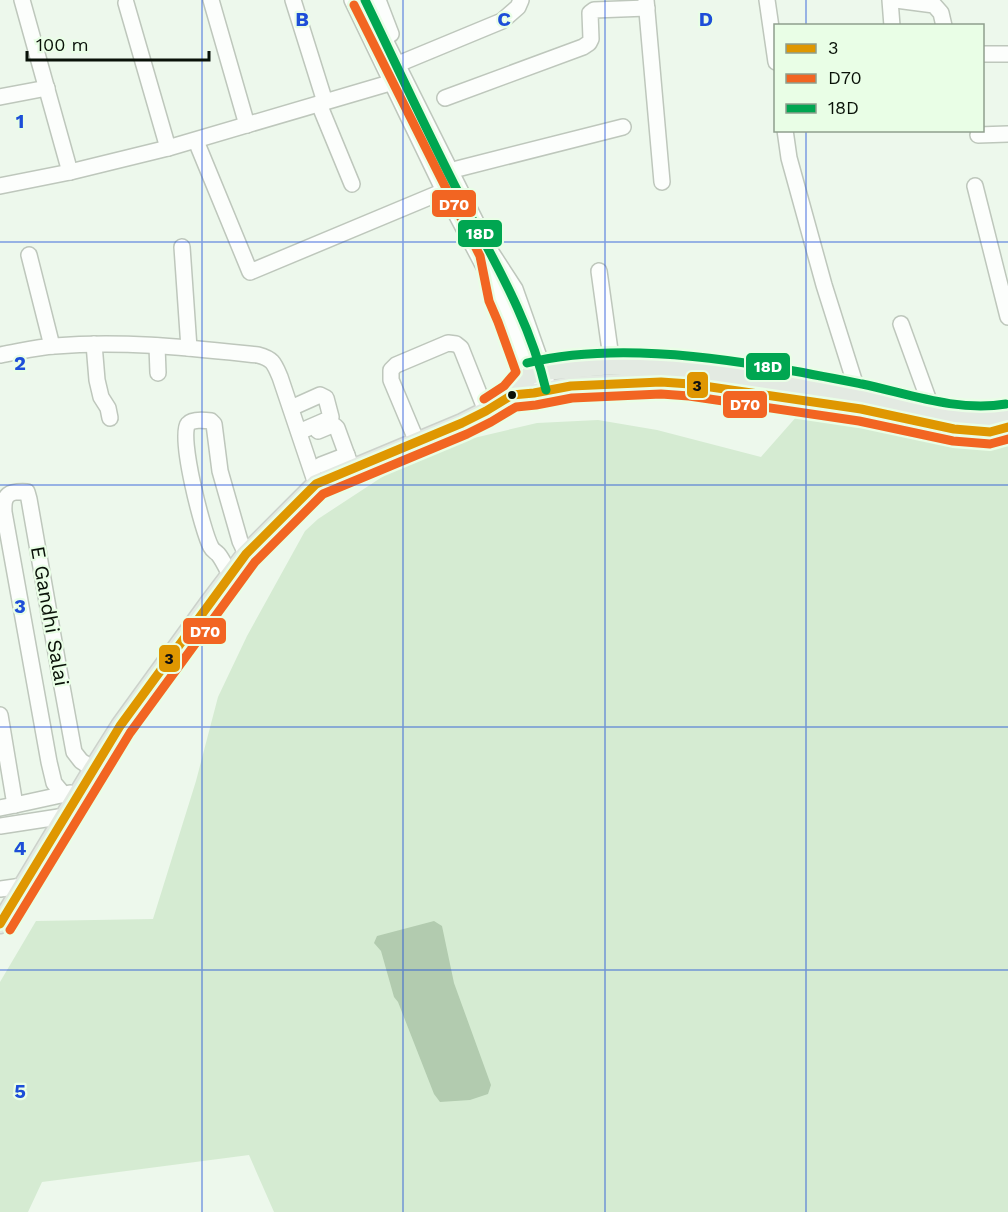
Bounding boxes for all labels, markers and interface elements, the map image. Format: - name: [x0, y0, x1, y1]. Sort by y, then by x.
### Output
- text: B: [295, 7, 309, 31]
- text: C: [497, 7, 511, 31]
- text: D: [699, 7, 713, 31]
- scale bar: [27, 24, 208, 62]
- legend: [774, 24, 984, 132]
- text: 100 m: [36, 34, 89, 55]
- text: 3: [828, 37, 839, 58]
- text: D70: [828, 67, 862, 88]
- text: 18D: [828, 97, 859, 118]
- text: 1: [16, 109, 24, 133]
- line badge: D70: [431, 189, 477, 218]
- text: D70: [439, 195, 469, 214]
- line badge: 18D: [457, 219, 503, 248]
- text: 18D: [466, 224, 494, 243]
- text: 2: [14, 351, 26, 375]
- line badge: 18D: [745, 352, 791, 381]
- text: 18D: [754, 357, 782, 376]
- line badge: 3: [686, 371, 709, 399]
- text: 3: [692, 376, 702, 395]
- unlabelled marker: [506, 389, 518, 401]
- line badge: D70: [722, 390, 768, 419]
- text: D70: [730, 395, 760, 414]
- street label: E Gandhi Salai: [26, 544, 74, 688]
- text: 3: [14, 594, 26, 618]
- line badge: D70: [182, 617, 227, 645]
- text: D70: [190, 622, 220, 641]
- line badge: 3: [158, 644, 181, 673]
- text: 3: [164, 649, 174, 668]
- text: 4: [14, 836, 27, 860]
- text: 5: [14, 1079, 26, 1103]

